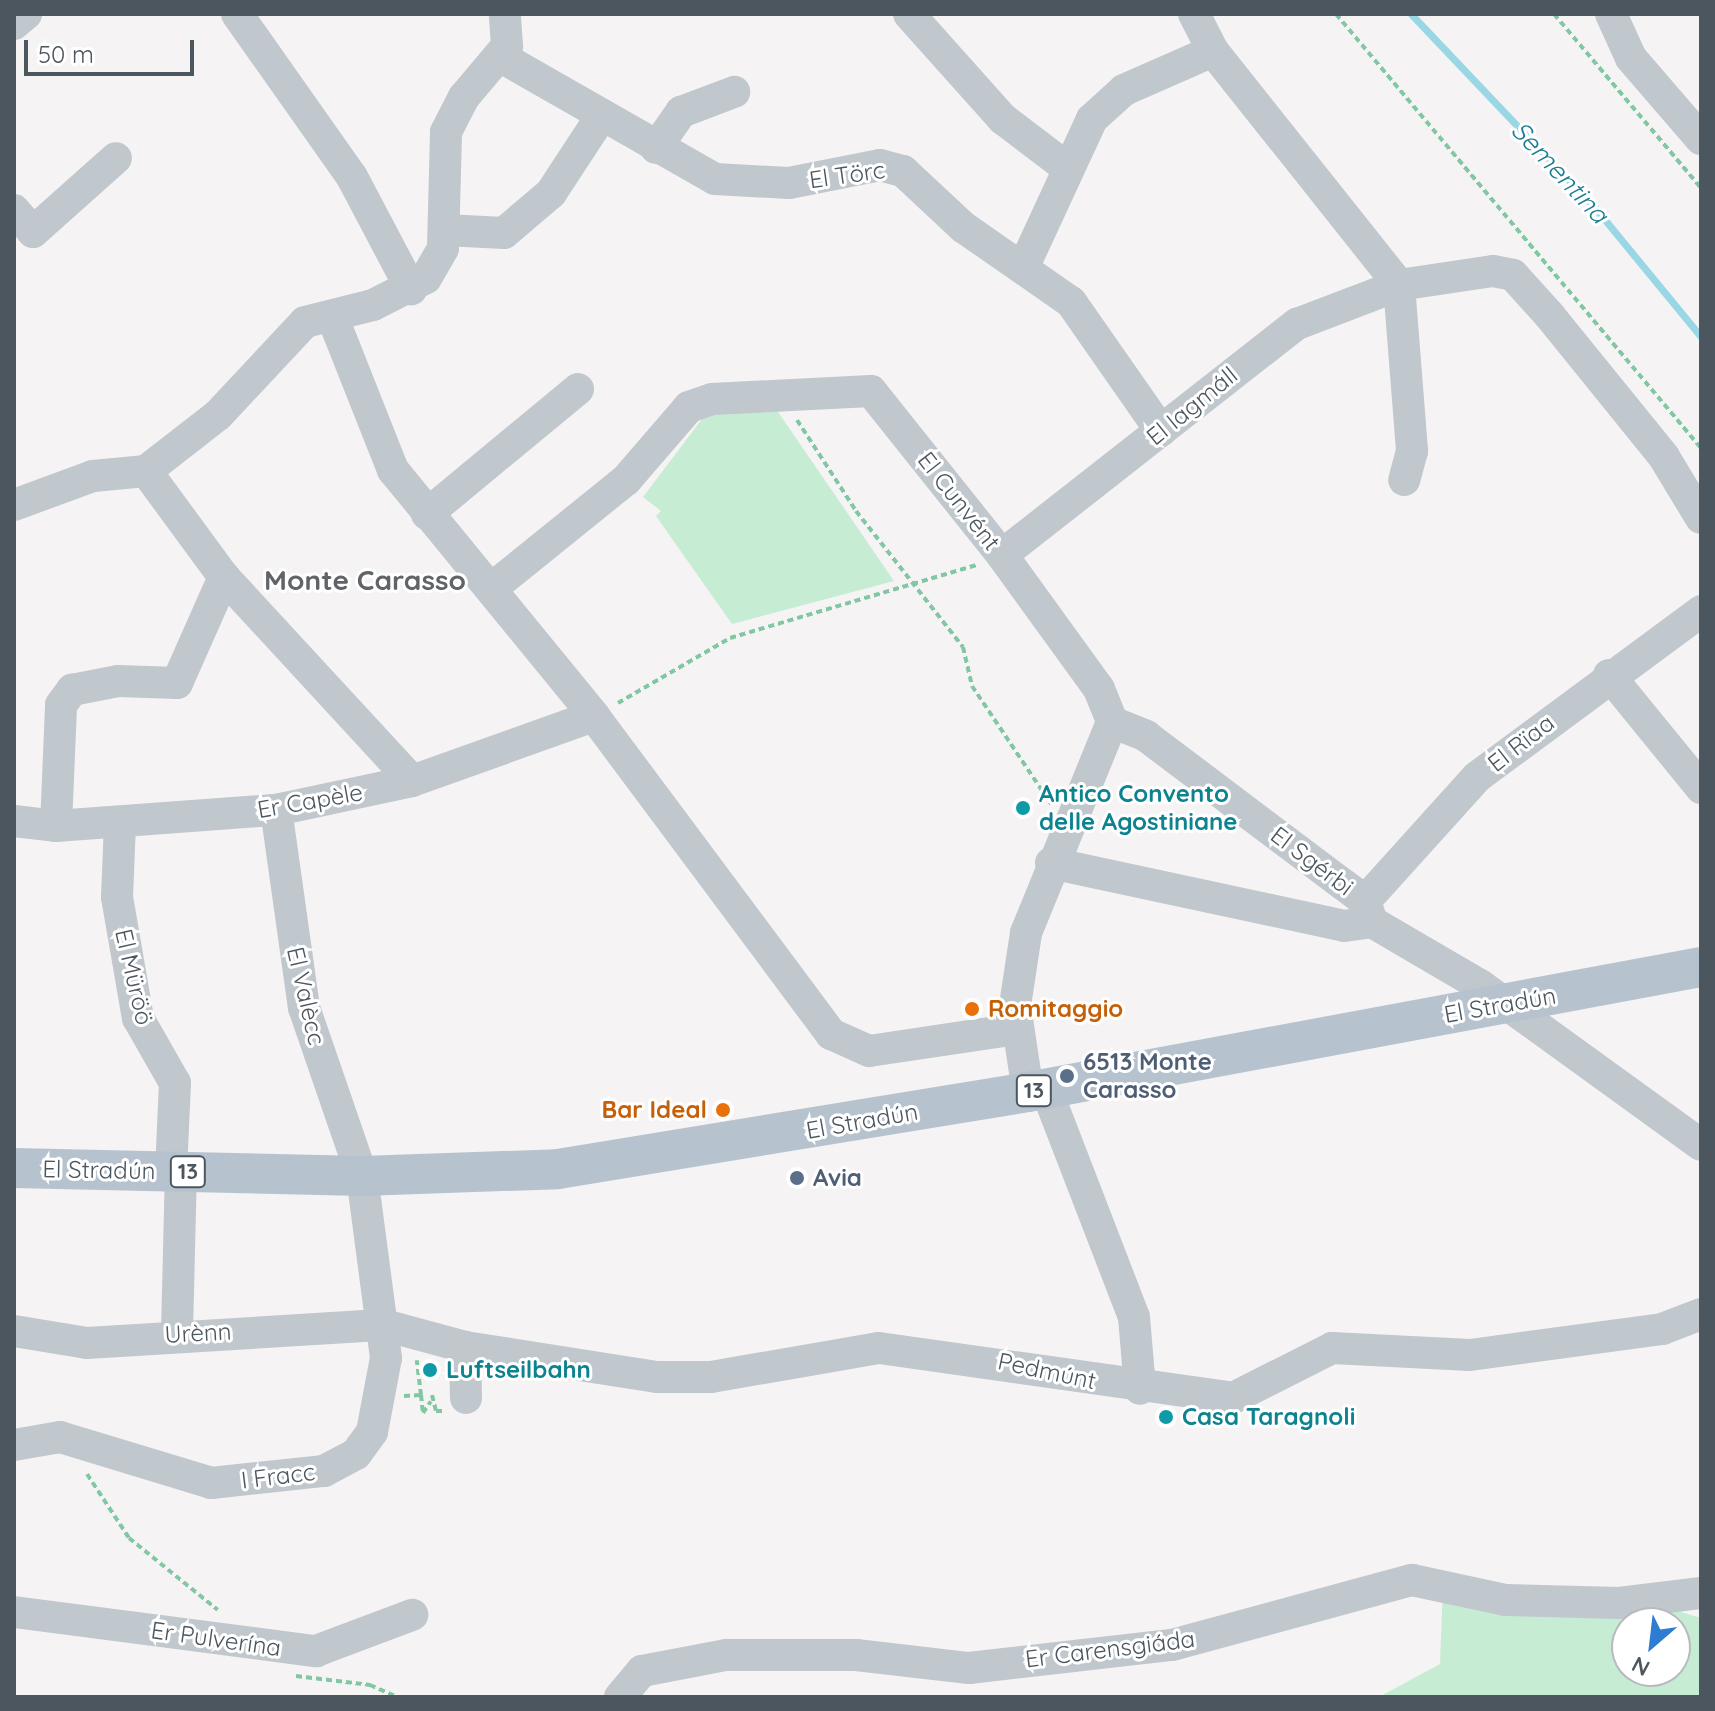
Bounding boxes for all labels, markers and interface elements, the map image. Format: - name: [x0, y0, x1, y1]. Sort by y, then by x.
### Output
- scale bar: [28, 24, 198, 74]
- text: 50 m: [38, 39, 94, 69]
- water label: Sementina: [1505, 115, 1615, 229]
- street label: El Törc: [807, 155, 887, 195]
- street label: El Iagmáll: [1141, 361, 1243, 451]
- street label: El Cunvént: [912, 446, 1006, 556]
- district label: Monte Carasso: [264, 563, 466, 597]
- street label: El Rïaa: [1482, 708, 1560, 778]
- street label: Er Capèle: [255, 778, 365, 824]
- place label: Antico Convento delle Agostiniane: [1039, 780, 1238, 836]
- marker: Antico Convento delle Agostiniane: [1014, 799, 1032, 817]
- street label: El Sgérbi: [1265, 821, 1359, 901]
- street label: El Müröö: [109, 926, 159, 1028]
- street label: El Valècc: [281, 944, 331, 1048]
- street label: El Stradún: [1442, 981, 1558, 1029]
- place label: Romitaggio: [988, 995, 1123, 1023]
- marker: Romitaggio: [963, 1000, 981, 1018]
- place label: 6513 Monte Carasso: [1083, 1048, 1212, 1104]
- marker: 6513 Monte Carasso: [1058, 1067, 1076, 1085]
- road number: 13: [1014, 1073, 1054, 1109]
- place label: Bar Ideal: [602, 1096, 707, 1124]
- street label: El Stradún: [804, 1097, 920, 1145]
- marker: Bar Ideal: [714, 1101, 732, 1119]
- road number: 13: [168, 1154, 208, 1190]
- street label: El Stradún: [42, 1155, 156, 1185]
- place label: Avia: [813, 1164, 862, 1192]
- marker: Avia: [788, 1169, 806, 1187]
- street label: Urènn: [164, 1317, 232, 1349]
- street label: Pedmúnt: [995, 1347, 1099, 1395]
- place label: Luftseilbahn: [446, 1356, 591, 1384]
- marker: Luftseilbahn: [421, 1361, 439, 1379]
- place label: Casa Taragnoli: [1182, 1403, 1355, 1431]
- marker: Casa Taragnoli: [1157, 1408, 1175, 1426]
- street label: I Fracc: [239, 1457, 317, 1495]
- north arrow: [1611, 1607, 1691, 1687]
- street label: Er Pulverína: [149, 1616, 283, 1662]
- street label: Er Carensgiáda: [1023, 1624, 1197, 1674]
- text: N: [1627, 1650, 1654, 1683]

